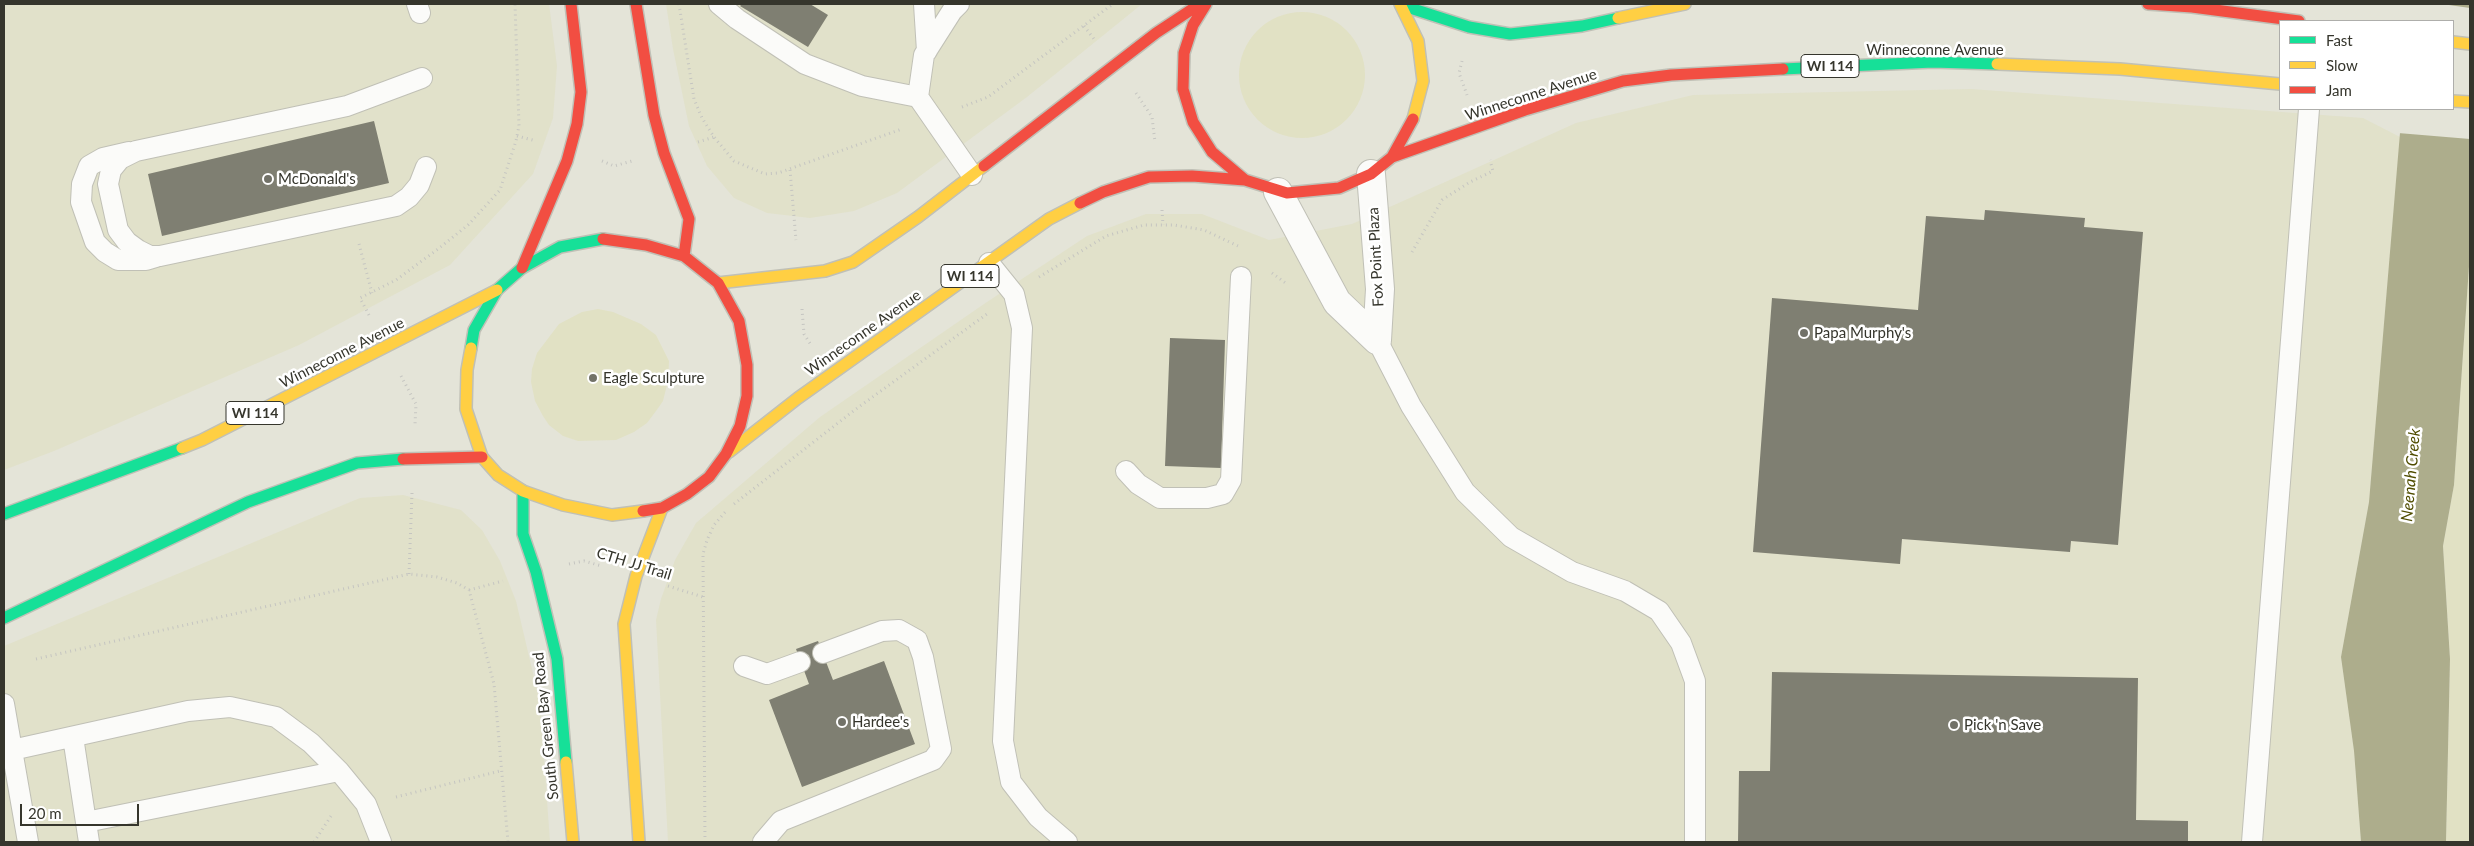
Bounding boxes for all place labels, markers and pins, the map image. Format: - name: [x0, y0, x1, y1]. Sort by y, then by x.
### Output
- place label: McDonald's: [278, 170, 356, 188]
- marker: McDonald's: [262, 173, 274, 185]
- place label: Papa Murphy's: [1814, 324, 1911, 342]
- marker: Papa Murphy's: [1798, 327, 1810, 339]
- place label: Eagle Sculpture: [603, 369, 704, 387]
- marker: Eagle Sculpture: [587, 372, 599, 384]
- place label: Hardee's: [852, 713, 909, 731]
- marker: Hardee's: [836, 716, 848, 728]
- place label: Pick 'n Save: [1964, 716, 2041, 734]
- marker: Pick 'n Save: [1948, 719, 1960, 731]

